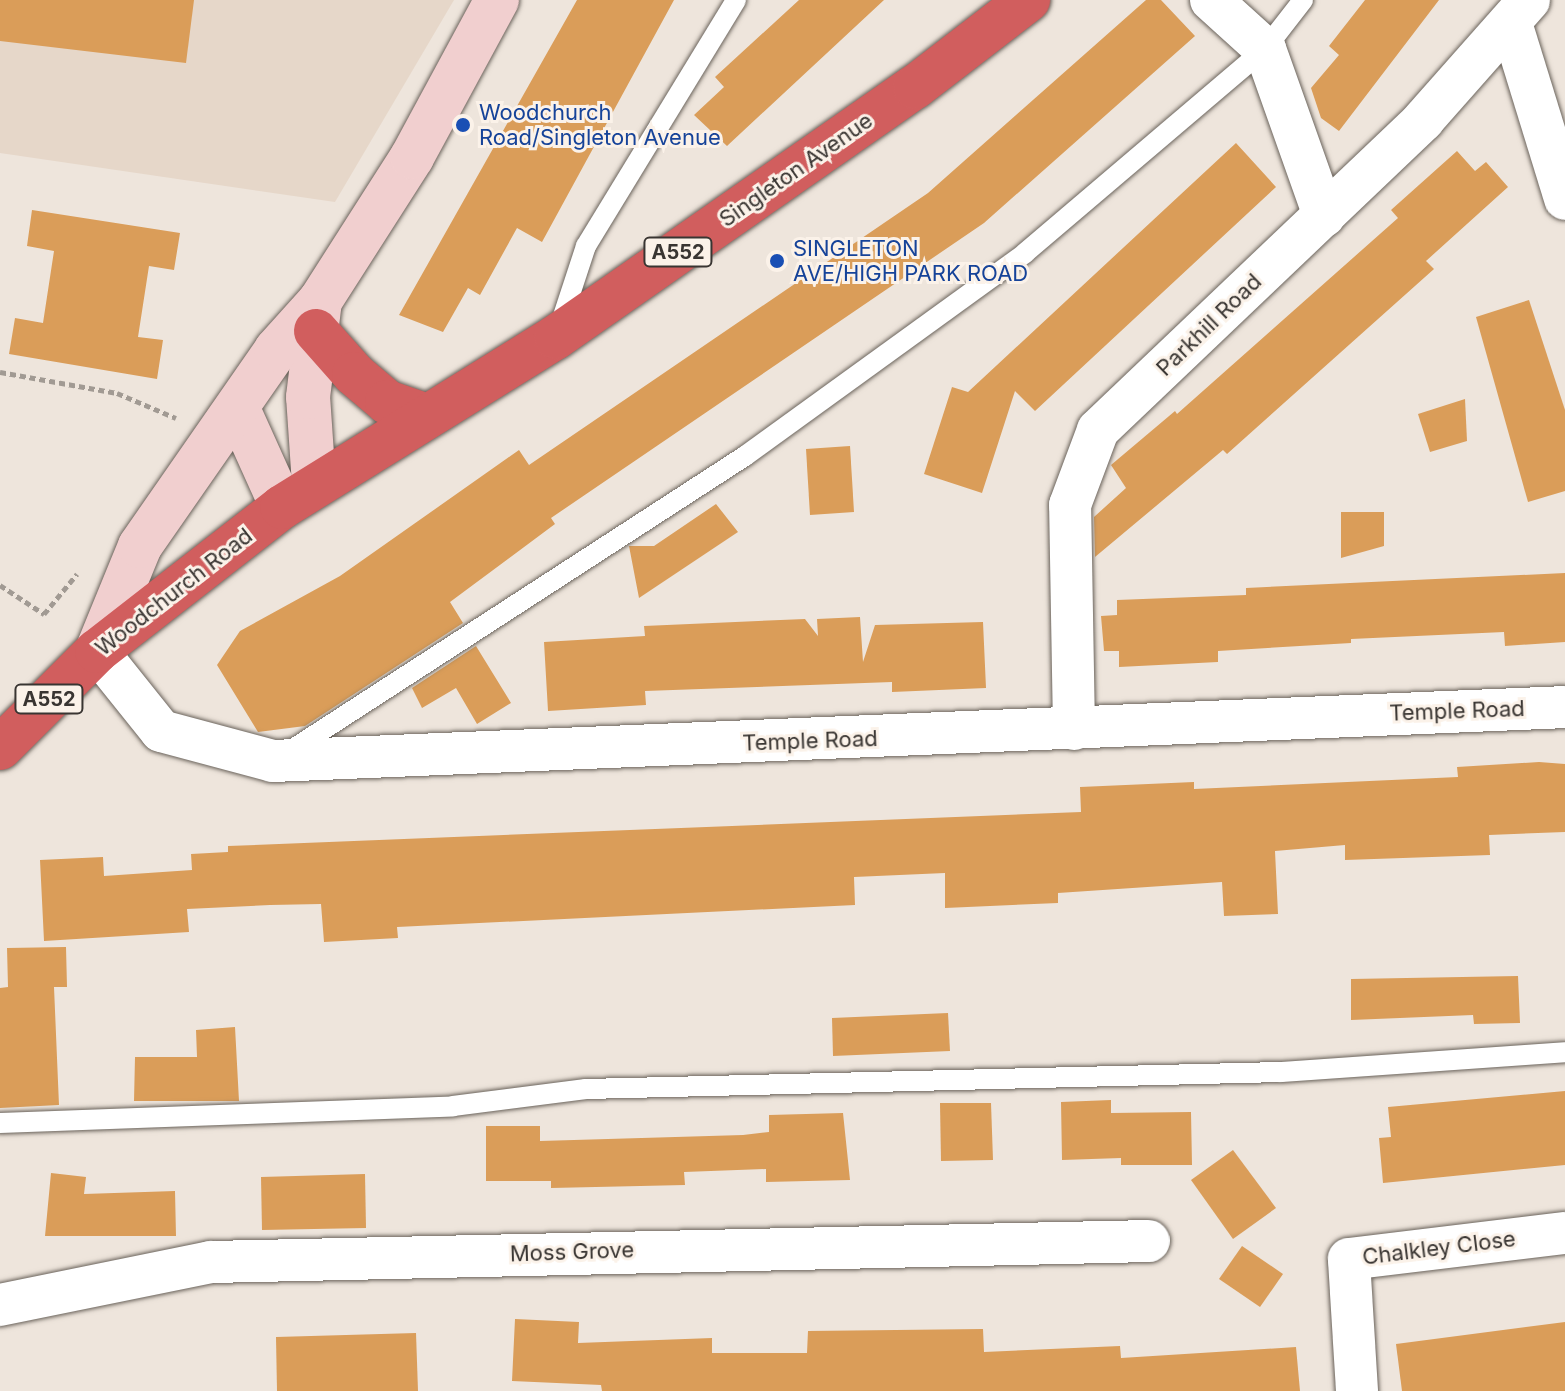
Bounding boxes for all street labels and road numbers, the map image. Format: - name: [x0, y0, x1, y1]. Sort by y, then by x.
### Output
- street label: Singleton Avenue: [714, 107, 878, 233]
- road number: A552: [642, 236, 714, 268]
- street label: Parkhill Road: [1151, 268, 1267, 382]
- street label: Woodchurch Road: [90, 523, 258, 661]
- road number: A552: [13, 683, 85, 715]
- street label: Temple Road: [1389, 695, 1525, 727]
- street label: Temple Road: [742, 725, 878, 757]
- street label: Chalkley Close: [1361, 1226, 1517, 1270]
- street label: Moss Grove: [509, 1237, 635, 1267]

